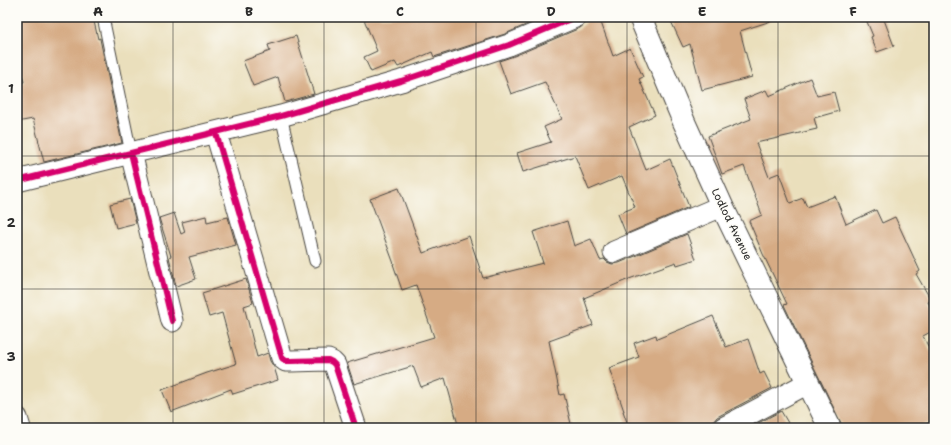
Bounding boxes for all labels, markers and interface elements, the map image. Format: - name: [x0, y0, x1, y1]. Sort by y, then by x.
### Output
- text: A: [93, 3, 103, 20]
- text: B: [245, 3, 253, 20]
- text: C: [396, 3, 404, 20]
- text: D: [546, 3, 556, 20]
- text: E: [698, 3, 707, 20]
- text: F: [849, 3, 857, 20]
- text: 1: [8, 80, 14, 97]
- street label: Lodlod Avenue: [708, 186, 756, 263]
- text: 2: [6, 214, 16, 231]
- text: 3: [6, 348, 16, 365]

